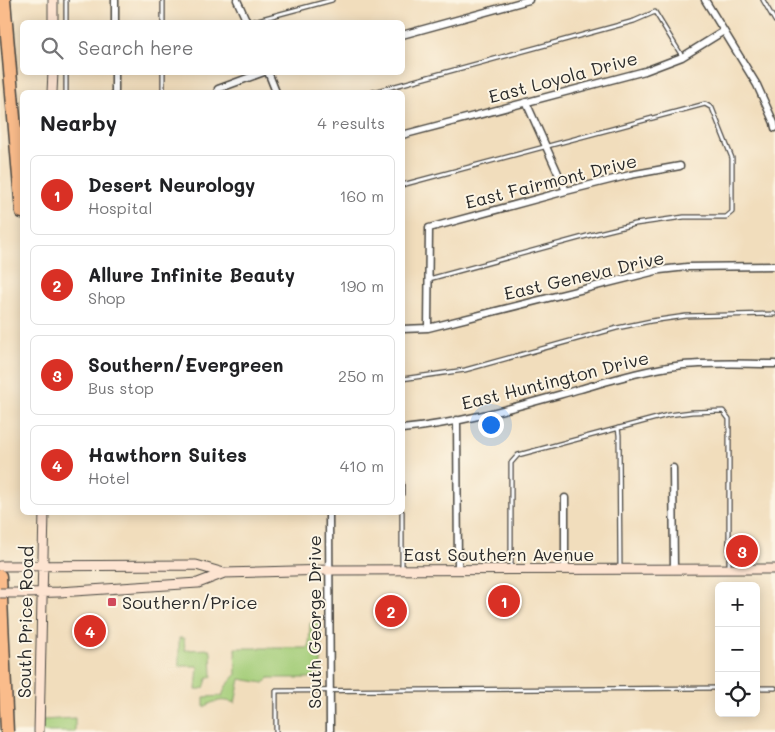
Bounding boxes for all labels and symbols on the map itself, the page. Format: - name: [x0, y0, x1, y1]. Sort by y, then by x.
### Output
- street label: East Loyola Drive: [486, 46, 640, 108]
- street label: East Fairmont Drive: [463, 148, 639, 214]
- street label: East Geneva Drive: [502, 245, 666, 305]
- street label: East Huntington Drive: [459, 345, 651, 415]
- your location: [478, 412, 504, 438]
- pin: 3: [726, 532, 758, 570]
- street label: South George Drive: [302, 535, 326, 709]
- street label: East Southern Avenue: [404, 542, 594, 566]
- street label: South Price Road: [12, 546, 38, 698]
- pin: 1: [488, 582, 520, 620]
- place label: Southern/Price: [122, 590, 258, 614]
- pin: 2: [375, 592, 407, 630]
- marker: Southern/Price: [106, 596, 118, 608]
- pin: 4: [74, 612, 106, 650]

